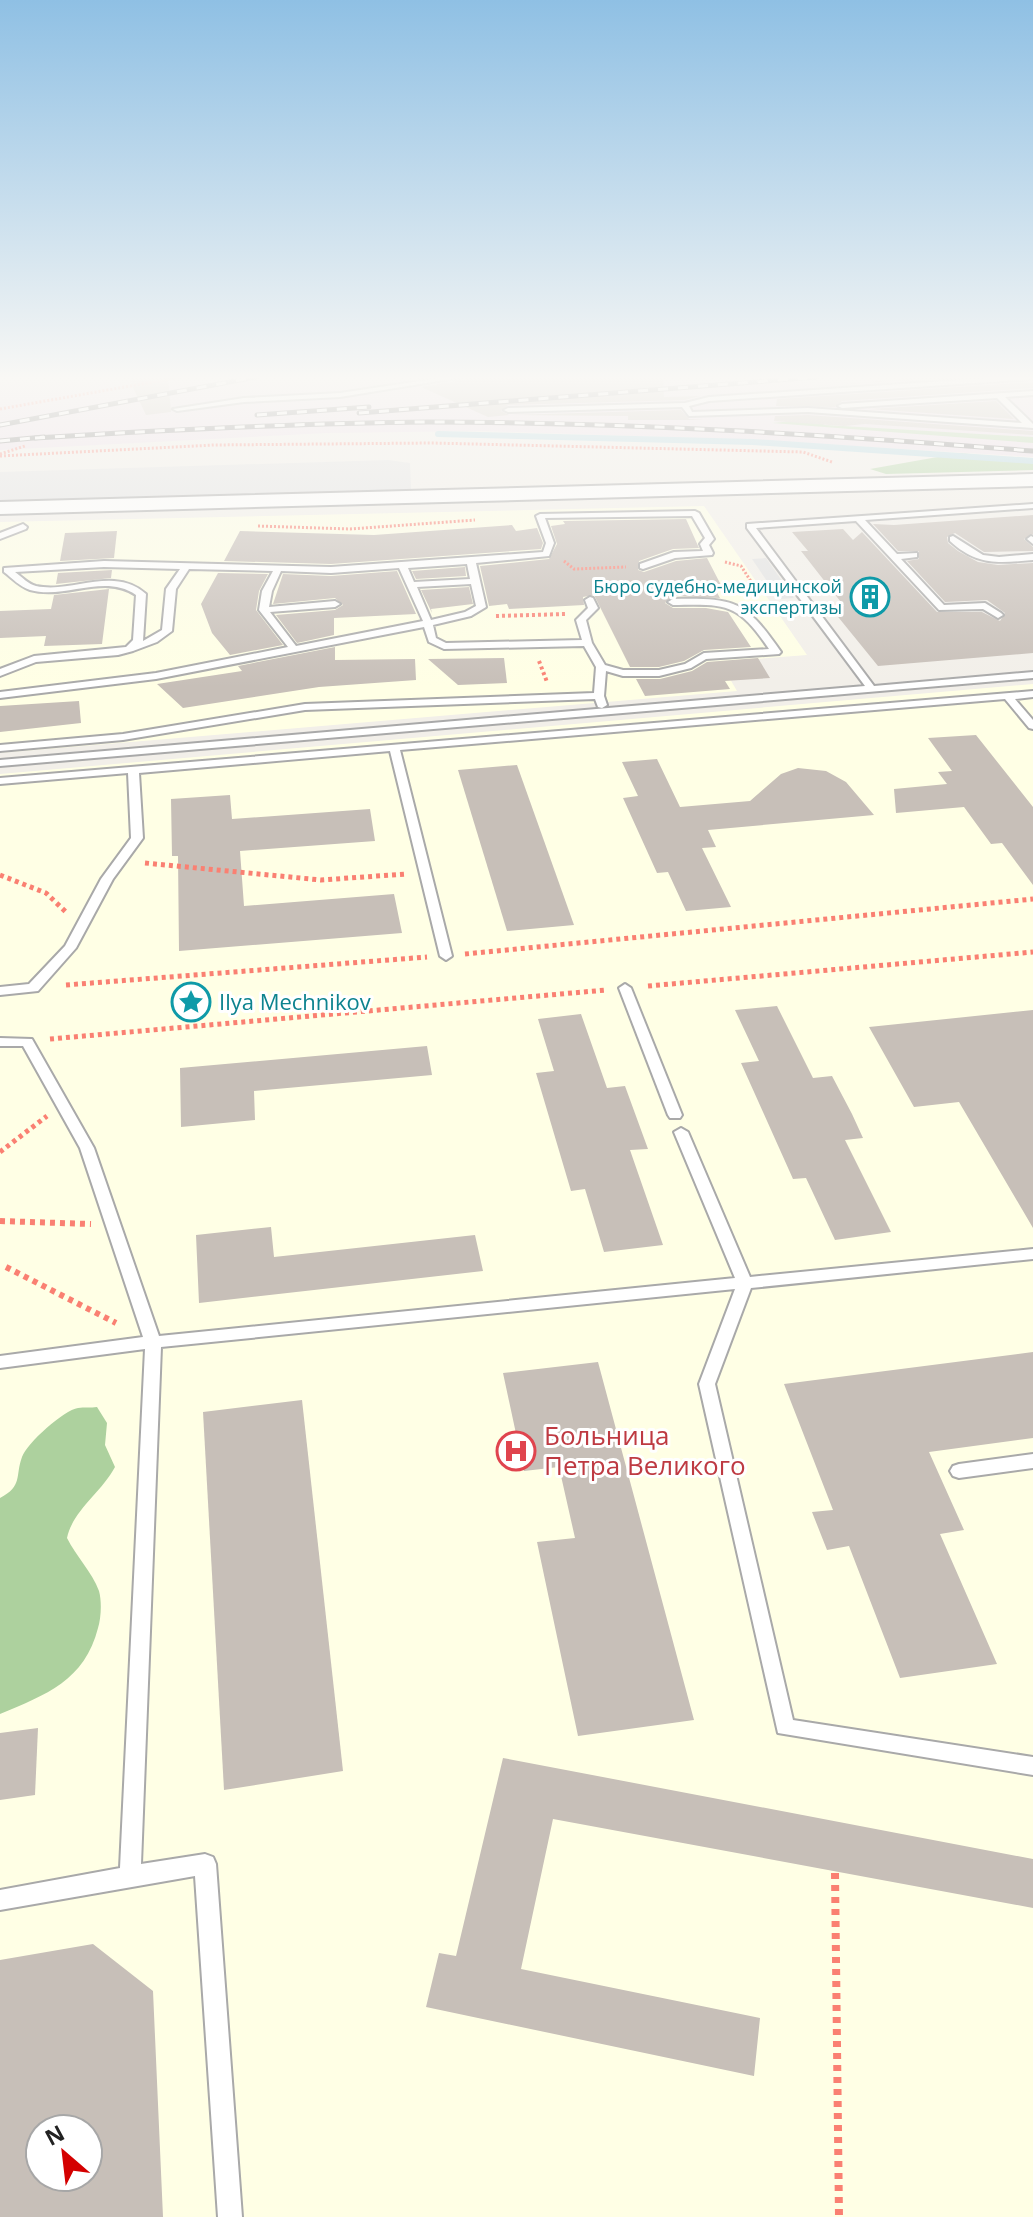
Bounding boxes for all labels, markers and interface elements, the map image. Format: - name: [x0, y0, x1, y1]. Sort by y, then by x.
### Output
- place label: Бюро судебно-медицинской экспертизы: [593, 574, 842, 619]
- building icon: Бюро судебно-медицинской экспертизы: [849, 576, 891, 618]
- place icon: Ilya Mechnikov: [170, 981, 212, 1023]
- place label: Ilya Mechnikov: [219, 986, 371, 1016]
- place label: Больница Петра Великого: [544, 1417, 746, 1483]
- hospital icon: Больница Петра Великого: [495, 1430, 537, 1472]
- north arrow: [24, 2113, 104, 2193]
- text: N: [39, 2117, 69, 2152]

